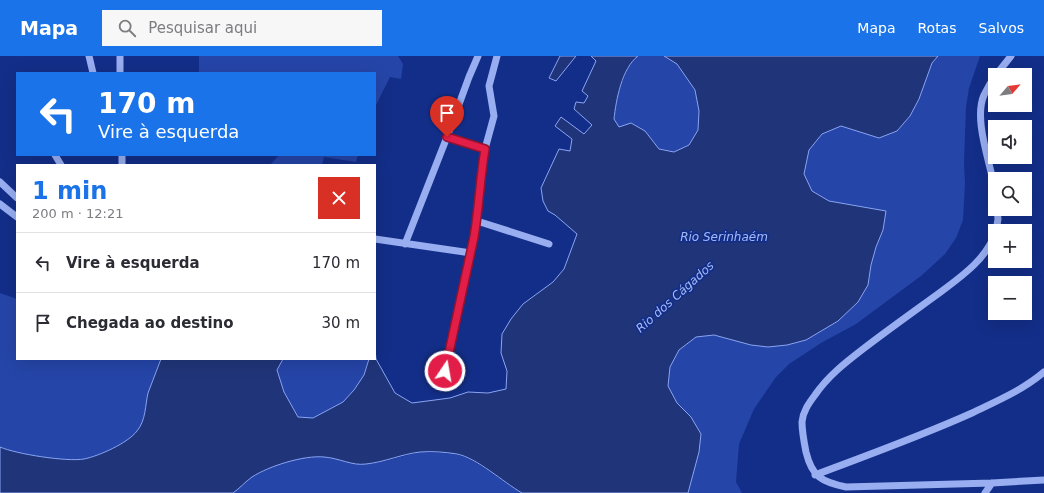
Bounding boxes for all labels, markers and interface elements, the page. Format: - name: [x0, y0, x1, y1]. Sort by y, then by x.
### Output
- search box: [102, 10, 382, 46]
- text: Mapa: [20, 17, 78, 39]
- icon: search: [116, 17, 138, 39]
- text: Pesquisar aqui: [148, 19, 257, 37]
- text: Mapa: [857, 20, 895, 36]
- text: Rotas: [917, 20, 957, 36]
- text: Salvos: [979, 20, 1024, 36]
- north arrow: [988, 68, 1032, 112]
- map controls: [988, 68, 1032, 320]
- text: 170 m: [98, 87, 195, 120]
- icon: left: [32, 88, 84, 140]
- pin: [430, 96, 464, 137]
- icon: arrive: [436, 102, 458, 124]
- button: sound: [988, 120, 1032, 164]
- text: Vire à esquerda: [98, 121, 239, 142]
- button: search: [988, 172, 1032, 216]
- text: 1 min: [32, 177, 107, 205]
- button: close: [318, 177, 360, 219]
- text: 200 m · 12:21: [32, 206, 123, 221]
- button: +: [988, 224, 1032, 268]
- water label: Rio Serinhaém: [680, 230, 768, 244]
- icon: left: [32, 252, 54, 274]
- text: Vire à esquerda: [66, 254, 200, 272]
- text: 170 m: [312, 254, 360, 272]
- water label: Rio dos Cágados: [633, 258, 717, 336]
- button: −: [988, 276, 1032, 320]
- icon: arrive: [32, 312, 54, 334]
- text: Chegada ao destino: [66, 314, 234, 332]
- text: 30 m: [322, 314, 360, 332]
- position arrow: [424, 350, 466, 392]

